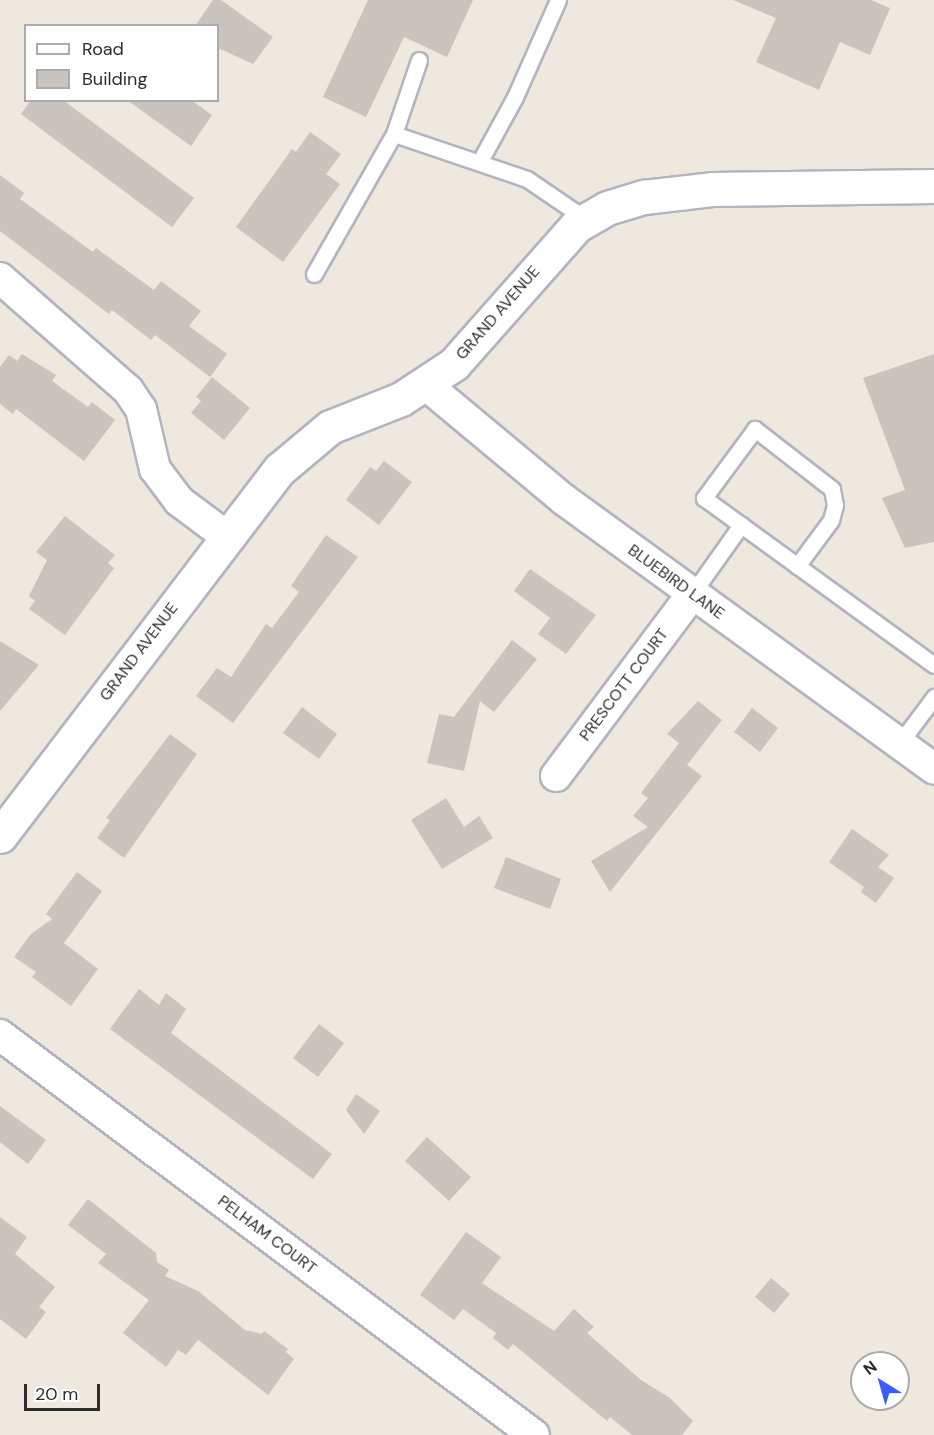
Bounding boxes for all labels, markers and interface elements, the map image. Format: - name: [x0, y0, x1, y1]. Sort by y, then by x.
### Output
- legend: [24, 24, 219, 102]
- text: Road: [82, 37, 124, 61]
- text: Building: [82, 67, 147, 91]
- street label: GRAND AVENUE: [452, 262, 544, 364]
- street label: BLUEBIRD LANE: [624, 541, 728, 623]
- street label: GRAND AVENUE: [96, 599, 182, 705]
- street label: PRESCOTT COURT: [576, 625, 672, 745]
- street label: PELHAM COURT: [214, 1192, 320, 1278]
- north arrow: [850, 1351, 910, 1411]
- text: N: [859, 1356, 881, 1380]
- scale bar: [27, 1372, 104, 1410]
- text: 20 m: [35, 1382, 78, 1406]

